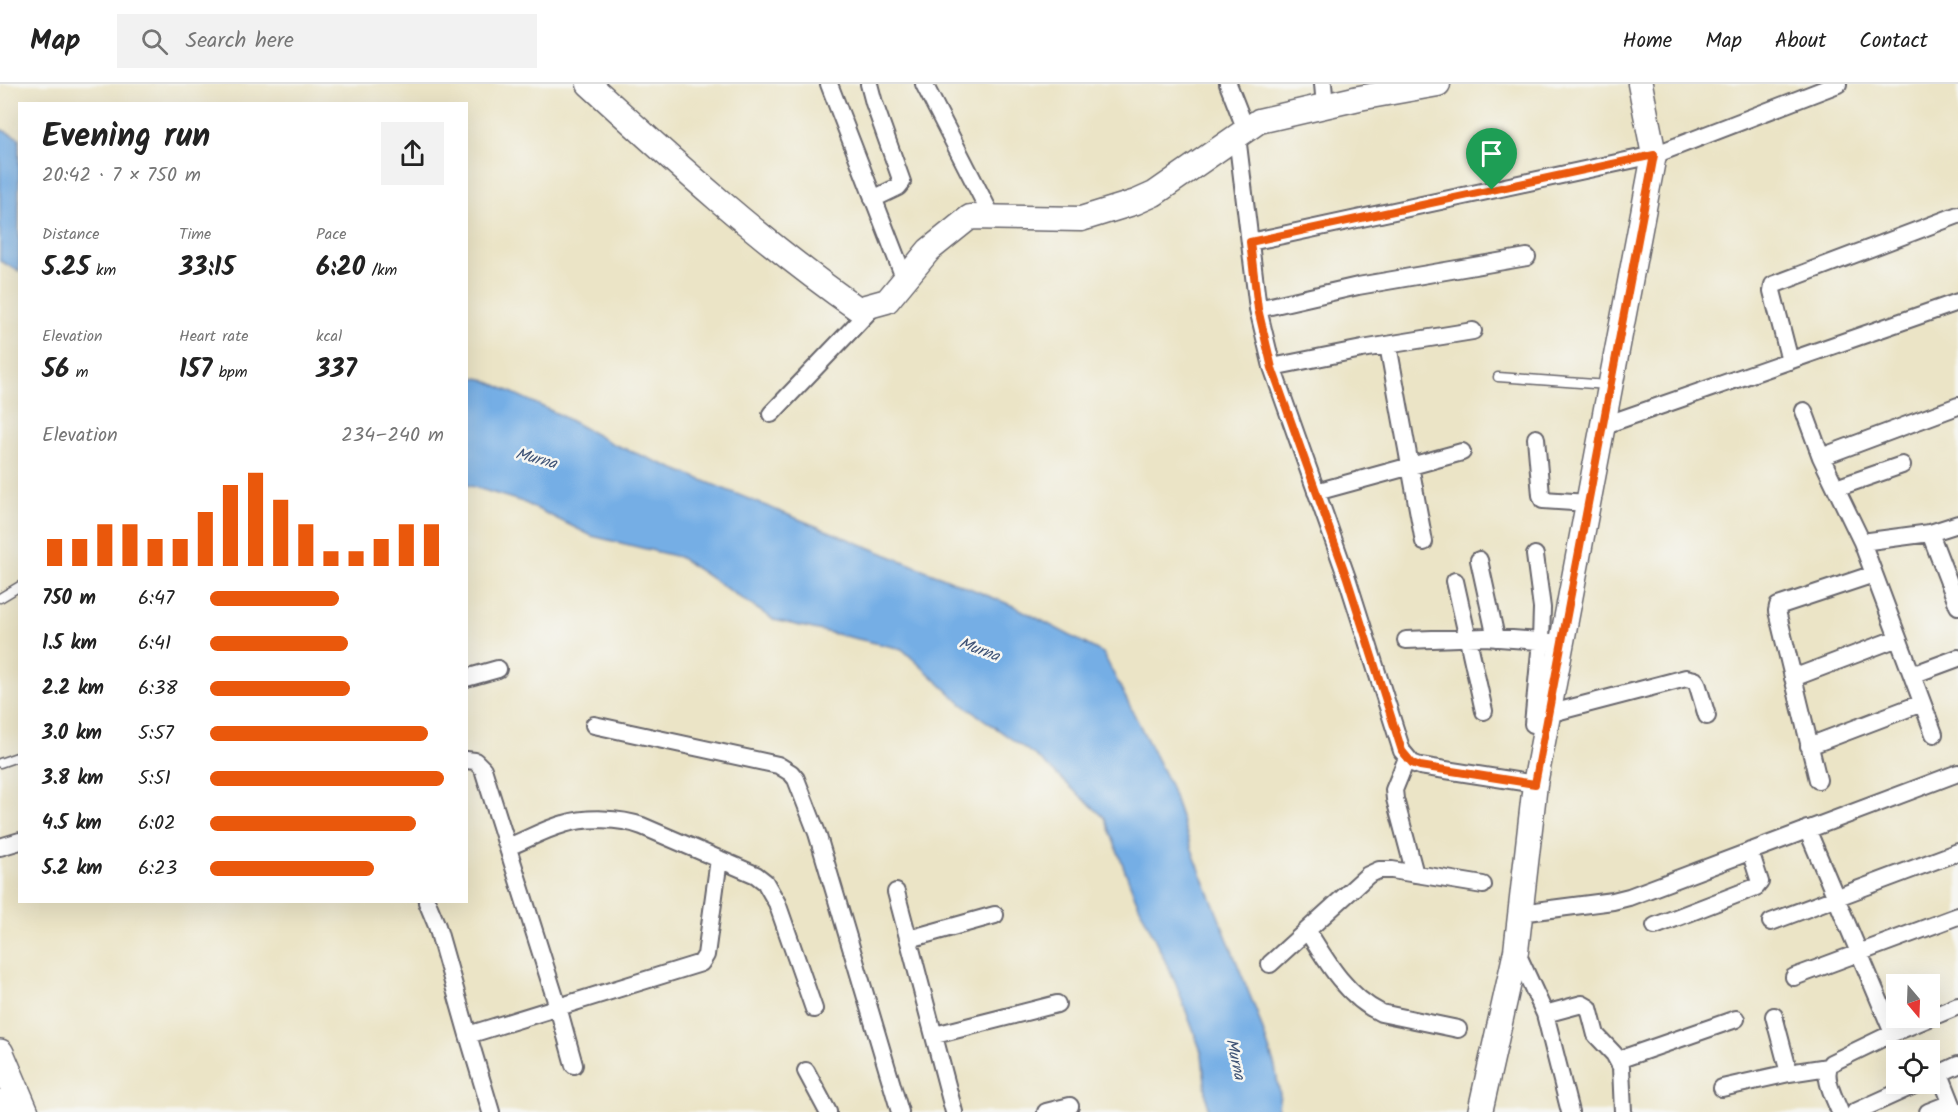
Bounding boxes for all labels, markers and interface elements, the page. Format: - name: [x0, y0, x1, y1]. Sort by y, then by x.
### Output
- search box: [117, 14, 537, 68]
- text: Map: [30, 19, 81, 64]
- text: Search here: [186, 24, 294, 59]
- icon: search: [138, 25, 171, 58]
- text: Home: [1623, 25, 1672, 58]
- text: Map: [1705, 25, 1742, 58]
- text: About: [1775, 25, 1826, 58]
- text: Contact: [1859, 25, 1928, 58]
- text: Evening run: [42, 111, 210, 164]
- button: share: [381, 122, 444, 185]
- pin: [1466, 128, 1517, 190]
- icon: arrive: [1475, 137, 1508, 170]
- text: 20:42 · 7 × 750 m: [42, 160, 201, 192]
- text: Distance: [42, 222, 100, 247]
- text: Time: [179, 222, 211, 247]
- text: Pace: [316, 222, 347, 247]
- text: 5.25: [42, 247, 90, 289]
- text: 33:15: [179, 247, 235, 289]
- text: 6:20: [316, 247, 365, 289]
- text: km: [90, 258, 116, 283]
- text: /km: [365, 258, 397, 283]
- text: Elevation: [42, 324, 103, 349]
- text: Heart rate: [179, 324, 249, 349]
- text: kcal: [316, 324, 342, 349]
- text: 56: [42, 349, 69, 391]
- text: 157: [179, 349, 212, 391]
- text: 337: [316, 349, 357, 391]
- text: m: [69, 360, 88, 385]
- text: bpm: [212, 360, 247, 385]
- text: Elevation: [42, 420, 118, 452]
- text: 234–240 m: [341, 420, 444, 452]
- water label: Murna: [513, 442, 561, 477]
- text: 750 m: [42, 583, 96, 615]
- text: 6:47: [138, 583, 174, 615]
- text: 1.5 km: [42, 628, 97, 660]
- text: 6:41: [138, 628, 171, 660]
- water label: Murna: [955, 631, 1004, 669]
- text: 2.2 km: [42, 673, 104, 705]
- text: 6:38: [138, 673, 178, 705]
- text: 3.0 km: [42, 718, 102, 750]
- text: 5:57: [138, 718, 174, 750]
- text: 3.8 km: [42, 763, 103, 795]
- text: 5:51: [138, 763, 171, 795]
- text: 4.5 km: [42, 808, 102, 840]
- text: 6:02: [138, 808, 176, 840]
- text: 5.2 km: [42, 853, 102, 885]
- text: 6:23: [138, 853, 177, 885]
- north arrow: [1886, 974, 1940, 1028]
- map controls: [1886, 974, 1940, 1094]
- water label: Murna: [1218, 1036, 1252, 1084]
- button: locate: [1886, 1040, 1940, 1094]

